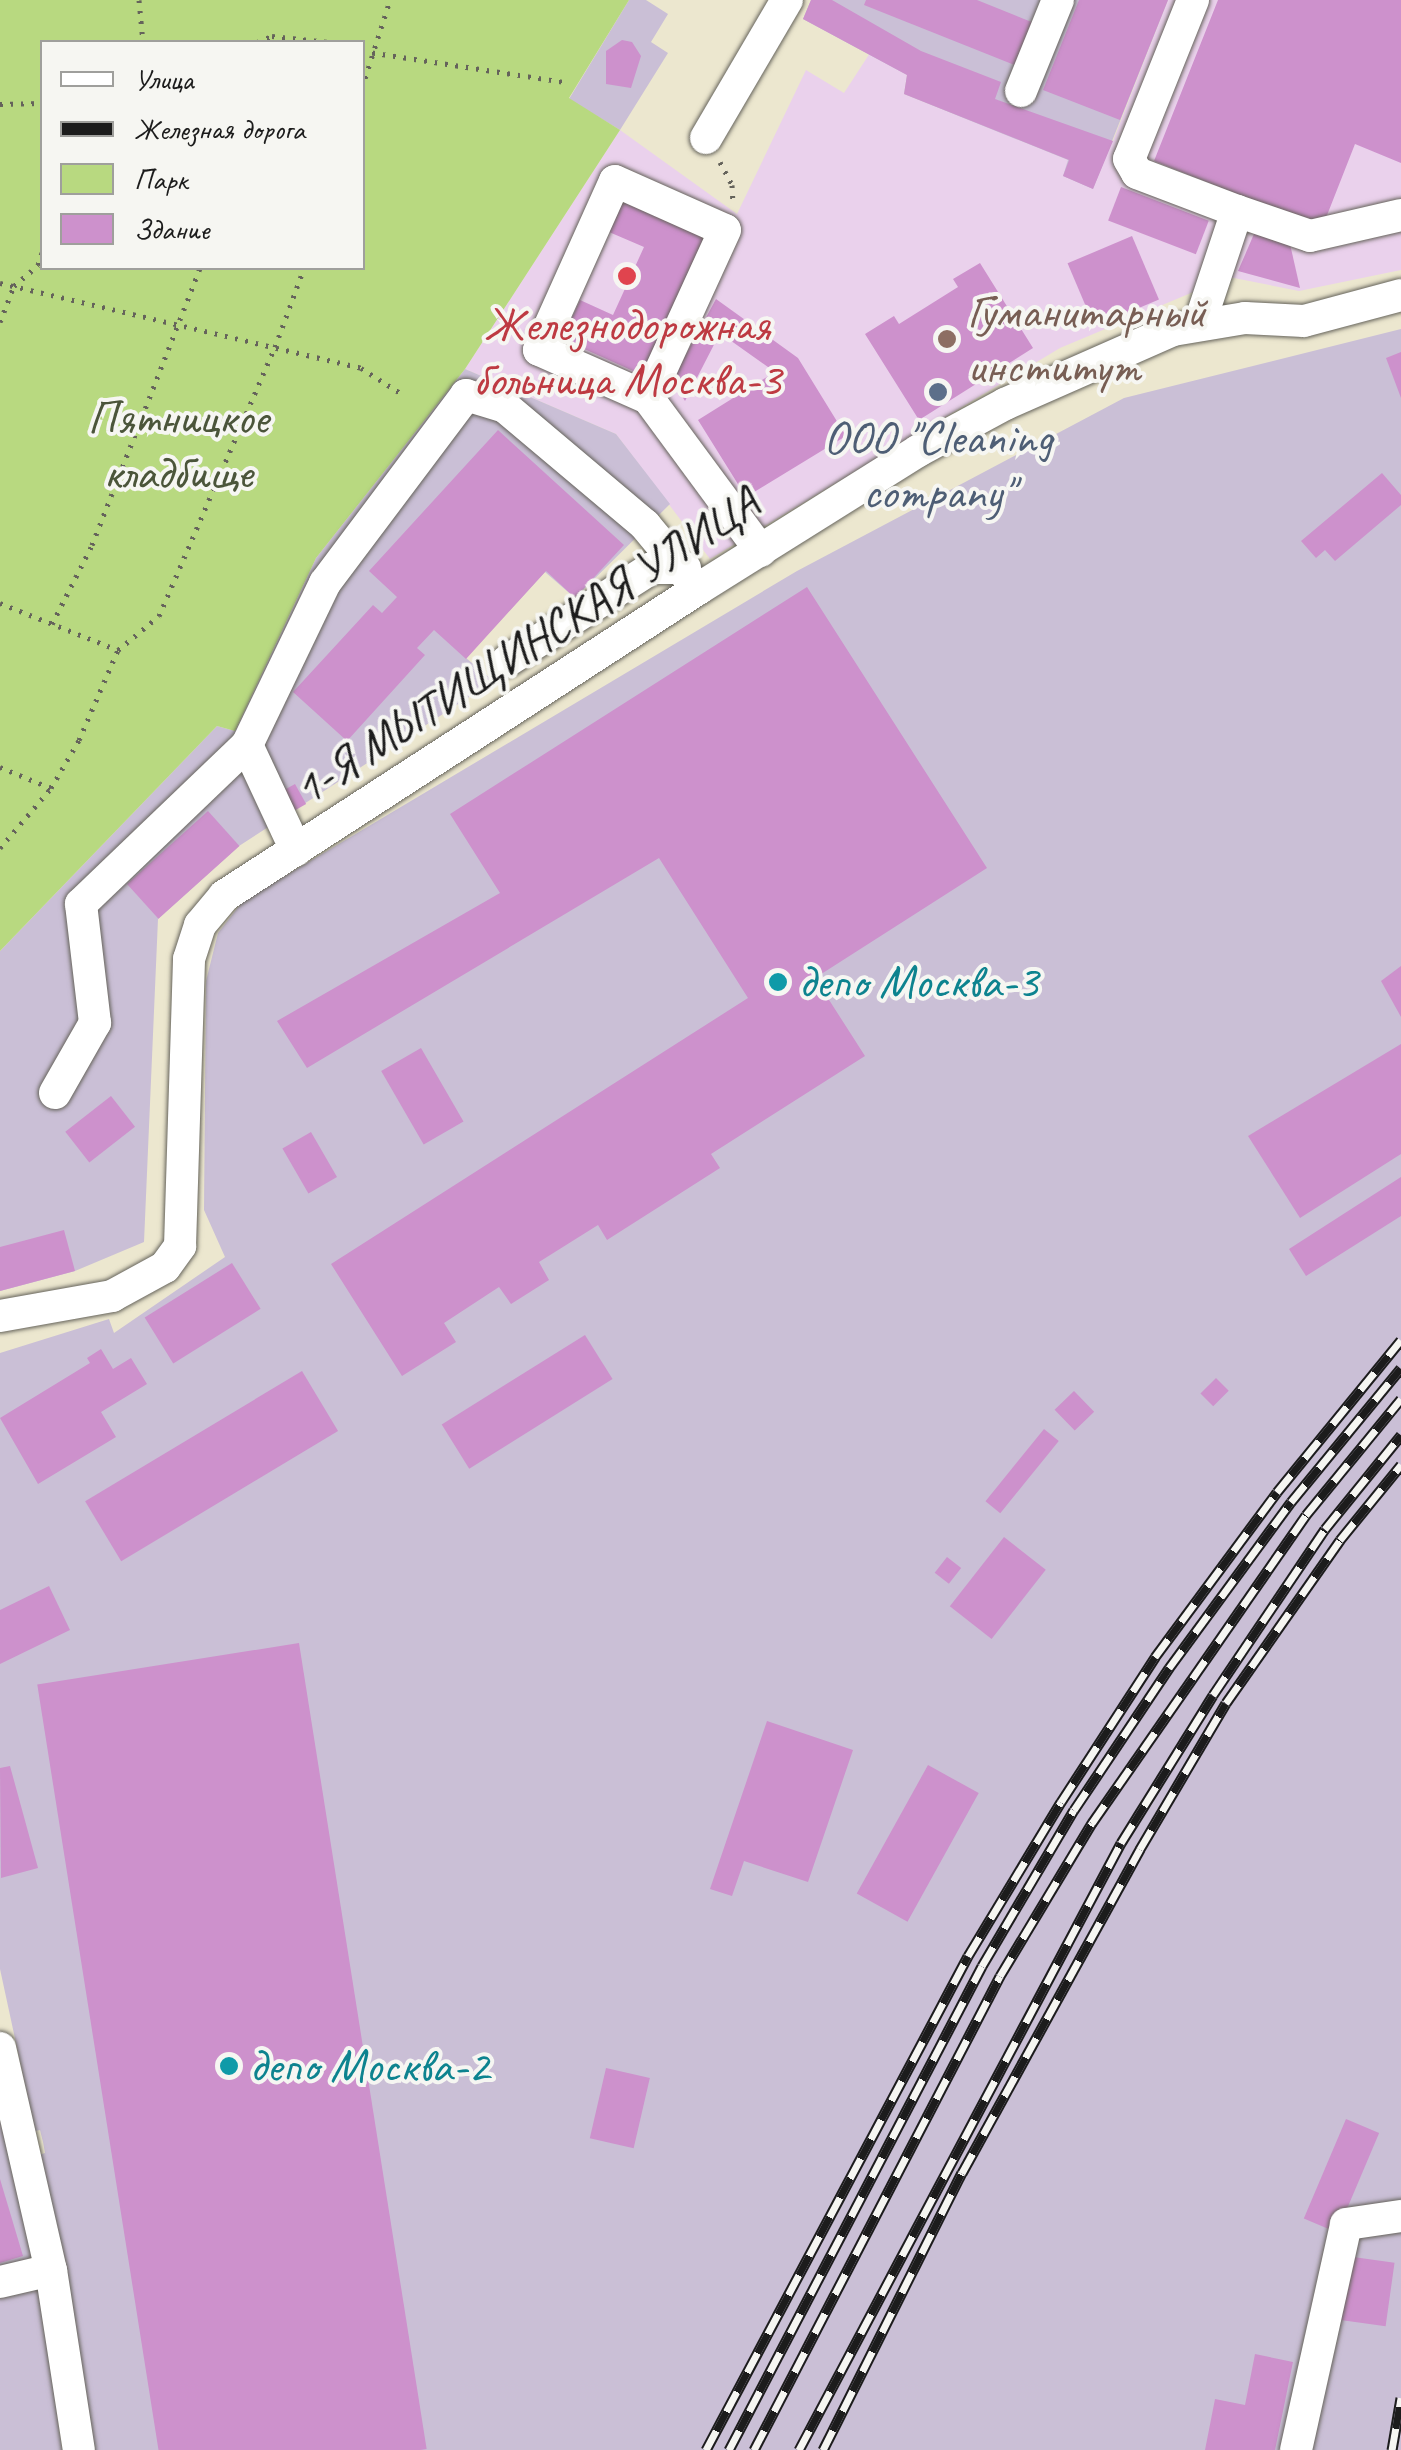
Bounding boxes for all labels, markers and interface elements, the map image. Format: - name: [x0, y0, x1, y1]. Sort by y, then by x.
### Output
- legend: [40, 40, 365, 270]
- text: Улица: [134, 60, 193, 98]
- text: Железная дорога: [134, 110, 305, 148]
- text: Парк: [134, 160, 188, 198]
- text: Здание: [134, 210, 209, 248]
- marker: Железнодорожная больница Москва-3: [614, 263, 640, 289]
- place label: Гуманитарный институт: [967, 282, 1206, 395]
- place label: Железнодорожная больница Москва-3: [473, 295, 781, 408]
- marker: Гуманитарный институт: [936, 328, 958, 350]
- marker: ООО "Cleaning company": [927, 381, 949, 403]
- park label: Пятницкое кладбище: [88, 388, 268, 501]
- place label: ООО "Cleaning company": [823, 408, 1053, 521]
- street label: 1-Я МЫТИЩИНСКАЯ УЛИЦА: [283, 474, 769, 818]
- place label: депо Москва-3: [798, 953, 1036, 1011]
- marker: депо Москва-3: [767, 971, 789, 993]
- place label: депо Москва-2: [249, 2037, 487, 2095]
- marker: депо Москва-2: [218, 2055, 240, 2077]

